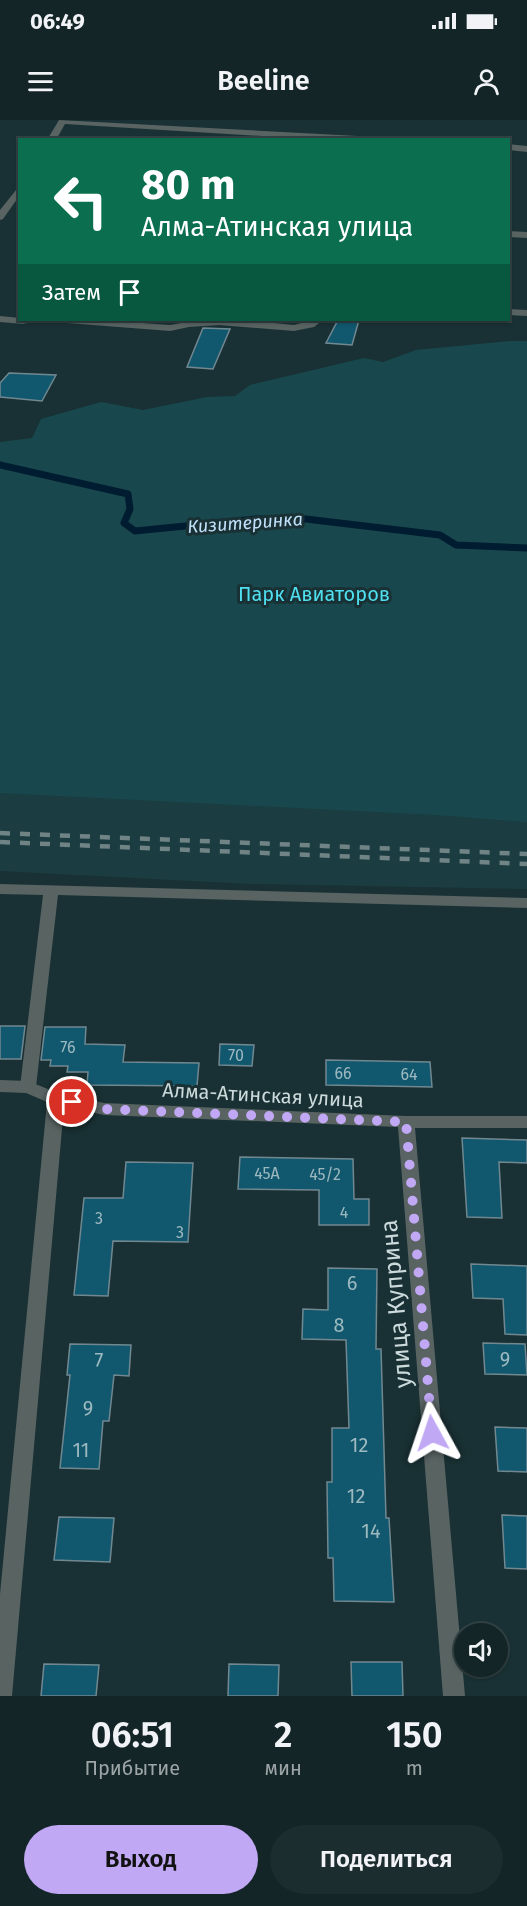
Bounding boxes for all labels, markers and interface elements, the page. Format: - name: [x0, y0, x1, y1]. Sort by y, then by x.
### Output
- text: 06:49: [30, 8, 85, 35]
- icon: menu: [24, 65, 57, 98]
- text: Beeline: [217, 65, 310, 97]
- icon: person: [470, 65, 503, 98]
- text: 80 m: [141, 160, 235, 210]
- icon: left: [42, 162, 120, 240]
- text: Алма-Атинская улица: [141, 211, 413, 243]
- icon: arrive: [113, 276, 146, 309]
- text: Затем: [42, 279, 101, 306]
- water label: Кизитеринка: [187, 508, 303, 538]
- park label: Парк Авиаторов: [238, 582, 390, 606]
- house number: 76: [60, 1038, 76, 1057]
- house number: 70: [228, 1046, 244, 1065]
- house number: 66: [334, 1064, 352, 1083]
- house number: 64: [400, 1065, 418, 1084]
- pin: [46, 1076, 97, 1127]
- street label: Алма-Атинская улица: [162, 1078, 364, 1112]
- icon: arrive: [55, 1085, 88, 1118]
- house number: 45А: [254, 1164, 281, 1183]
- house number: 45/2: [309, 1165, 341, 1184]
- house number: 4: [340, 1203, 349, 1222]
- house number: 3: [95, 1209, 103, 1228]
- street label: улица Куприна: [375, 1219, 417, 1389]
- house number: 3: [176, 1223, 184, 1242]
- house number: 6: [347, 1271, 357, 1295]
- house number: 8: [333, 1313, 345, 1337]
- house number: 9: [500, 1347, 510, 1371]
- house number: 7: [95, 1348, 104, 1372]
- house number: 9: [83, 1396, 93, 1420]
- position arrow: [400, 1401, 464, 1465]
- house number: 12: [350, 1433, 368, 1457]
- house number: 11: [72, 1438, 90, 1462]
- house number: 12: [347, 1484, 365, 1508]
- house number: 14: [361, 1519, 381, 1543]
- map controls: [454, 1623, 508, 1677]
- button: sound: [454, 1623, 508, 1677]
- text: 06:51: [91, 1713, 174, 1757]
- text: 2: [274, 1713, 292, 1757]
- text: 150: [386, 1713, 442, 1757]
- text: Прибытие: [84, 1756, 180, 1780]
- text: мин: [265, 1756, 302, 1780]
- text: m: [406, 1756, 423, 1780]
- button: Выход: [24, 1825, 258, 1894]
- button: Поделиться: [270, 1825, 503, 1894]

